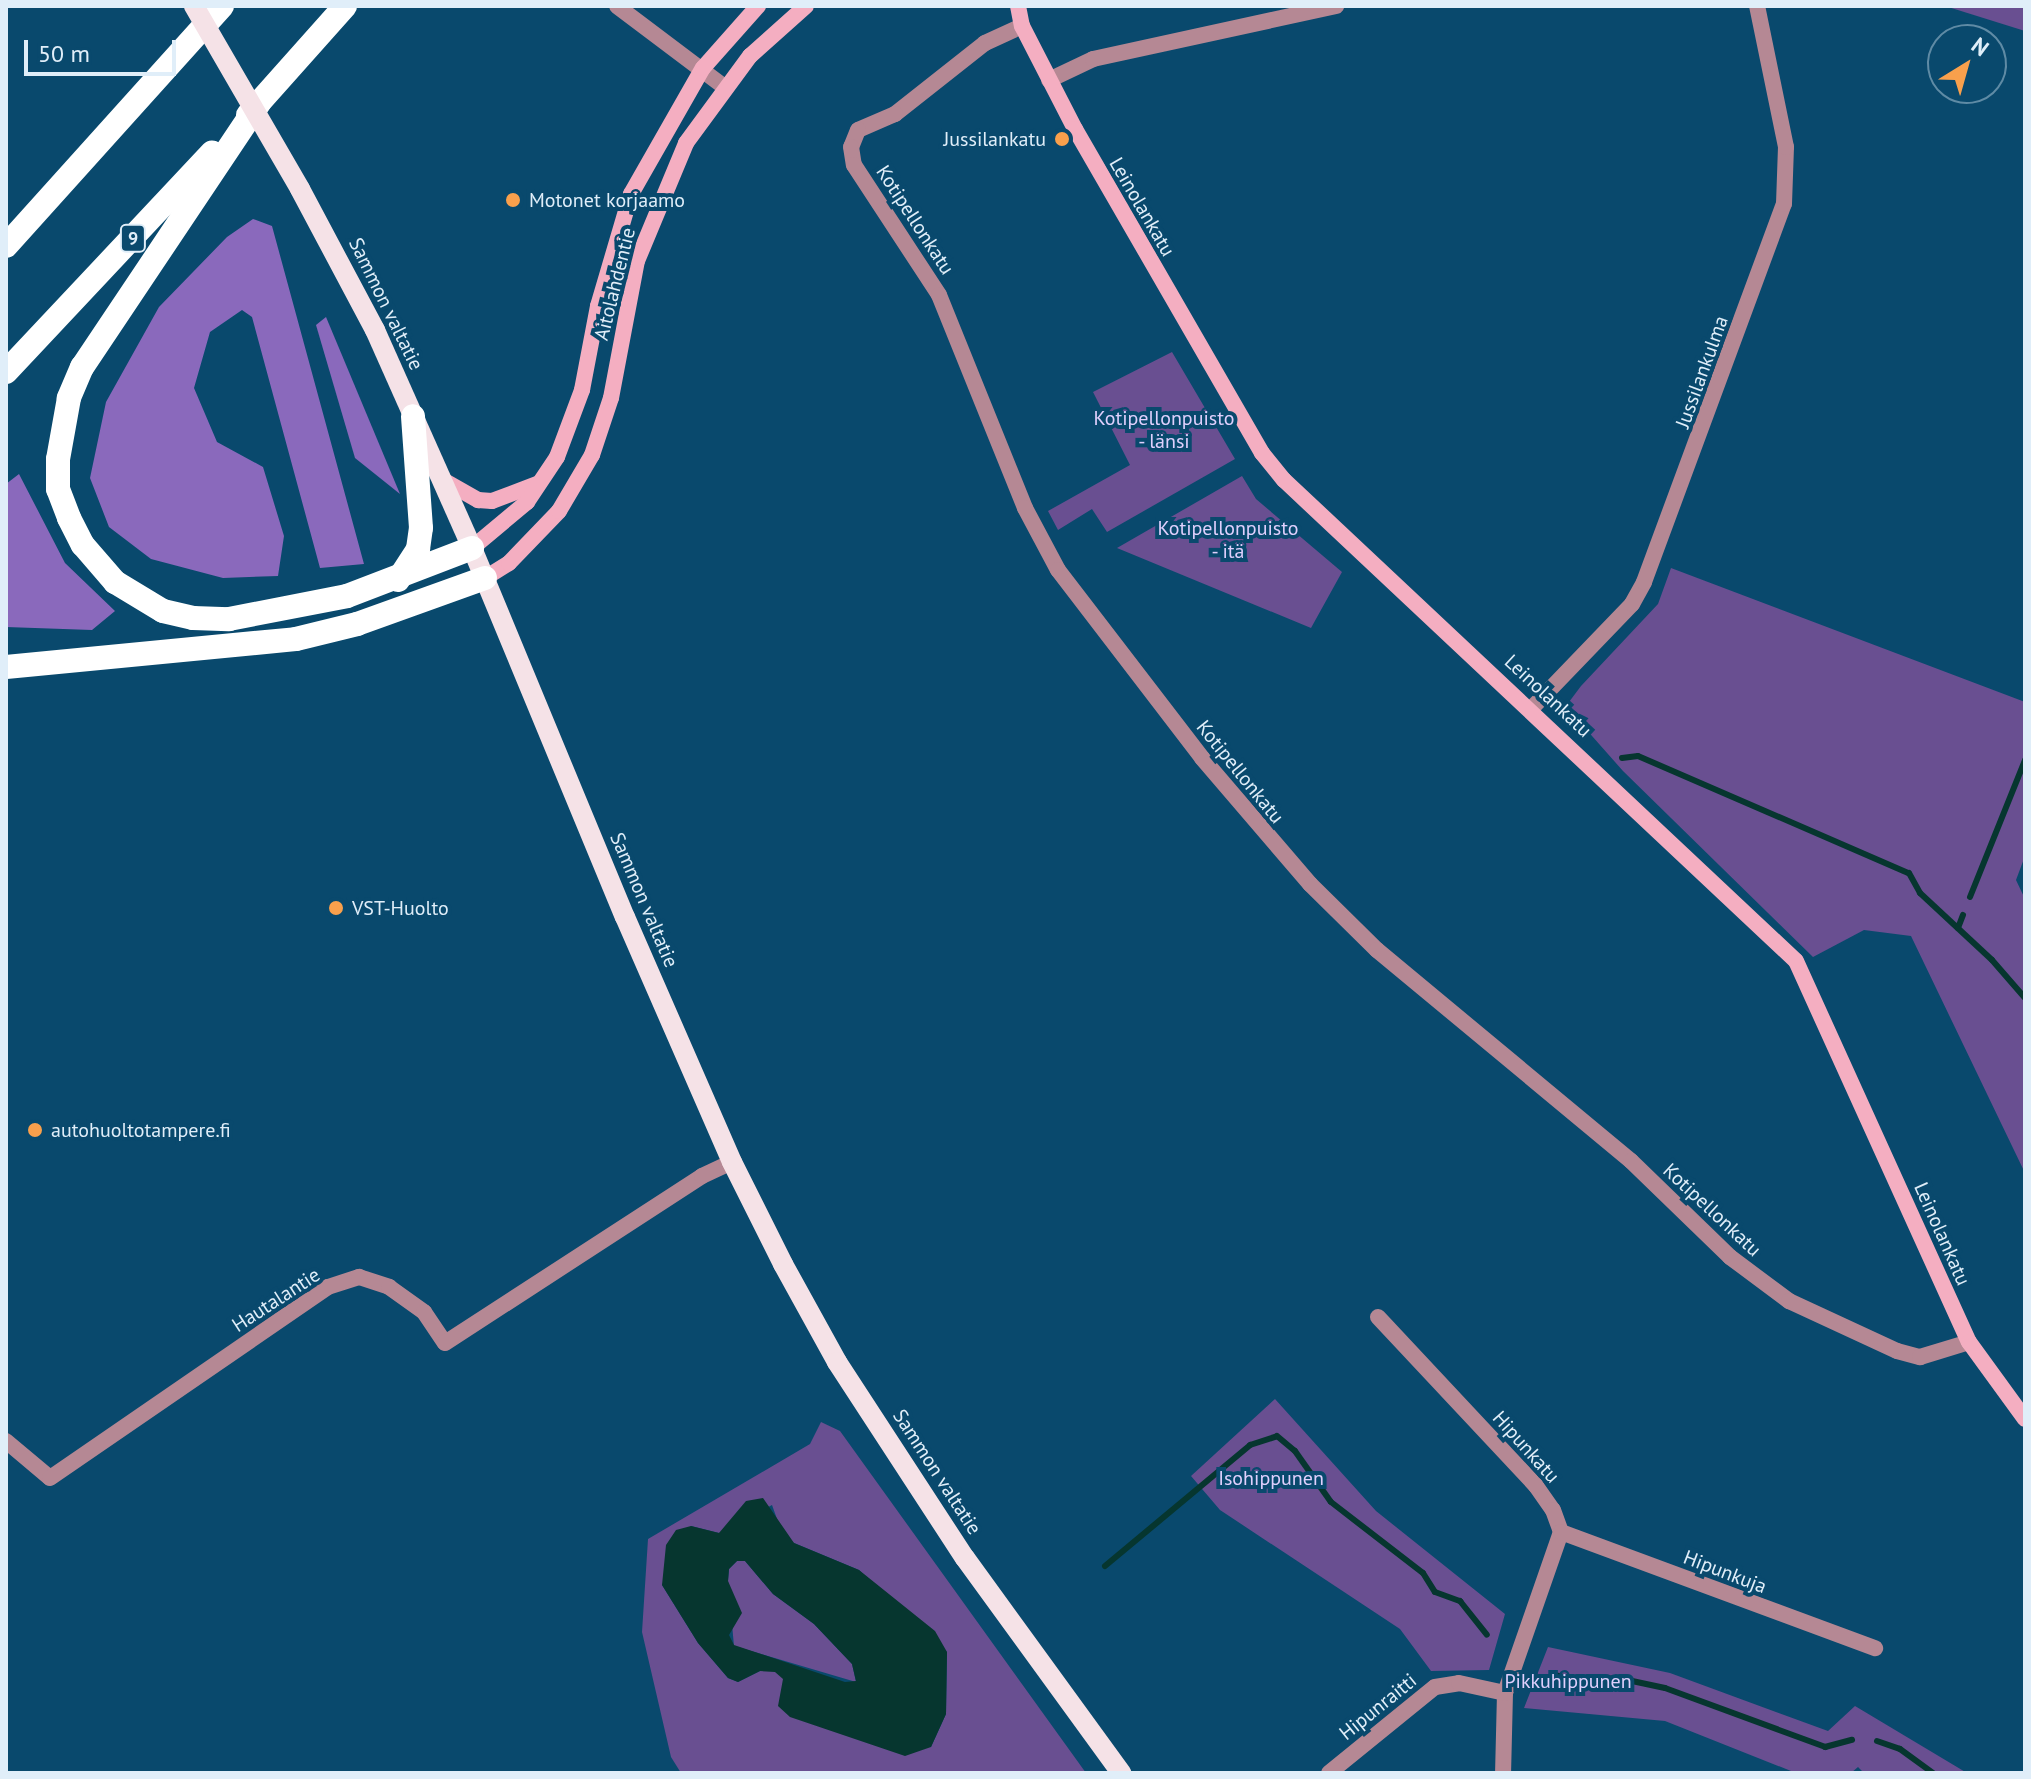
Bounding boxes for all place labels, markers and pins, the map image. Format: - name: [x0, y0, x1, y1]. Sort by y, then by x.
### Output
- place label: Jussilankatu: [943, 127, 1046, 151]
- marker: Jussilankatu: [1053, 130, 1071, 148]
- place label: Motonet korjaamo: [529, 188, 685, 212]
- marker: Motonet korjaamo: [504, 191, 522, 209]
- place label: VST-Huolto: [352, 896, 449, 920]
- marker: VST-Huolto: [327, 899, 345, 917]
- place label: autohuoltotampere.fi: [51, 1118, 230, 1142]
- marker: autohuoltotampere.fi: [26, 1121, 44, 1139]

